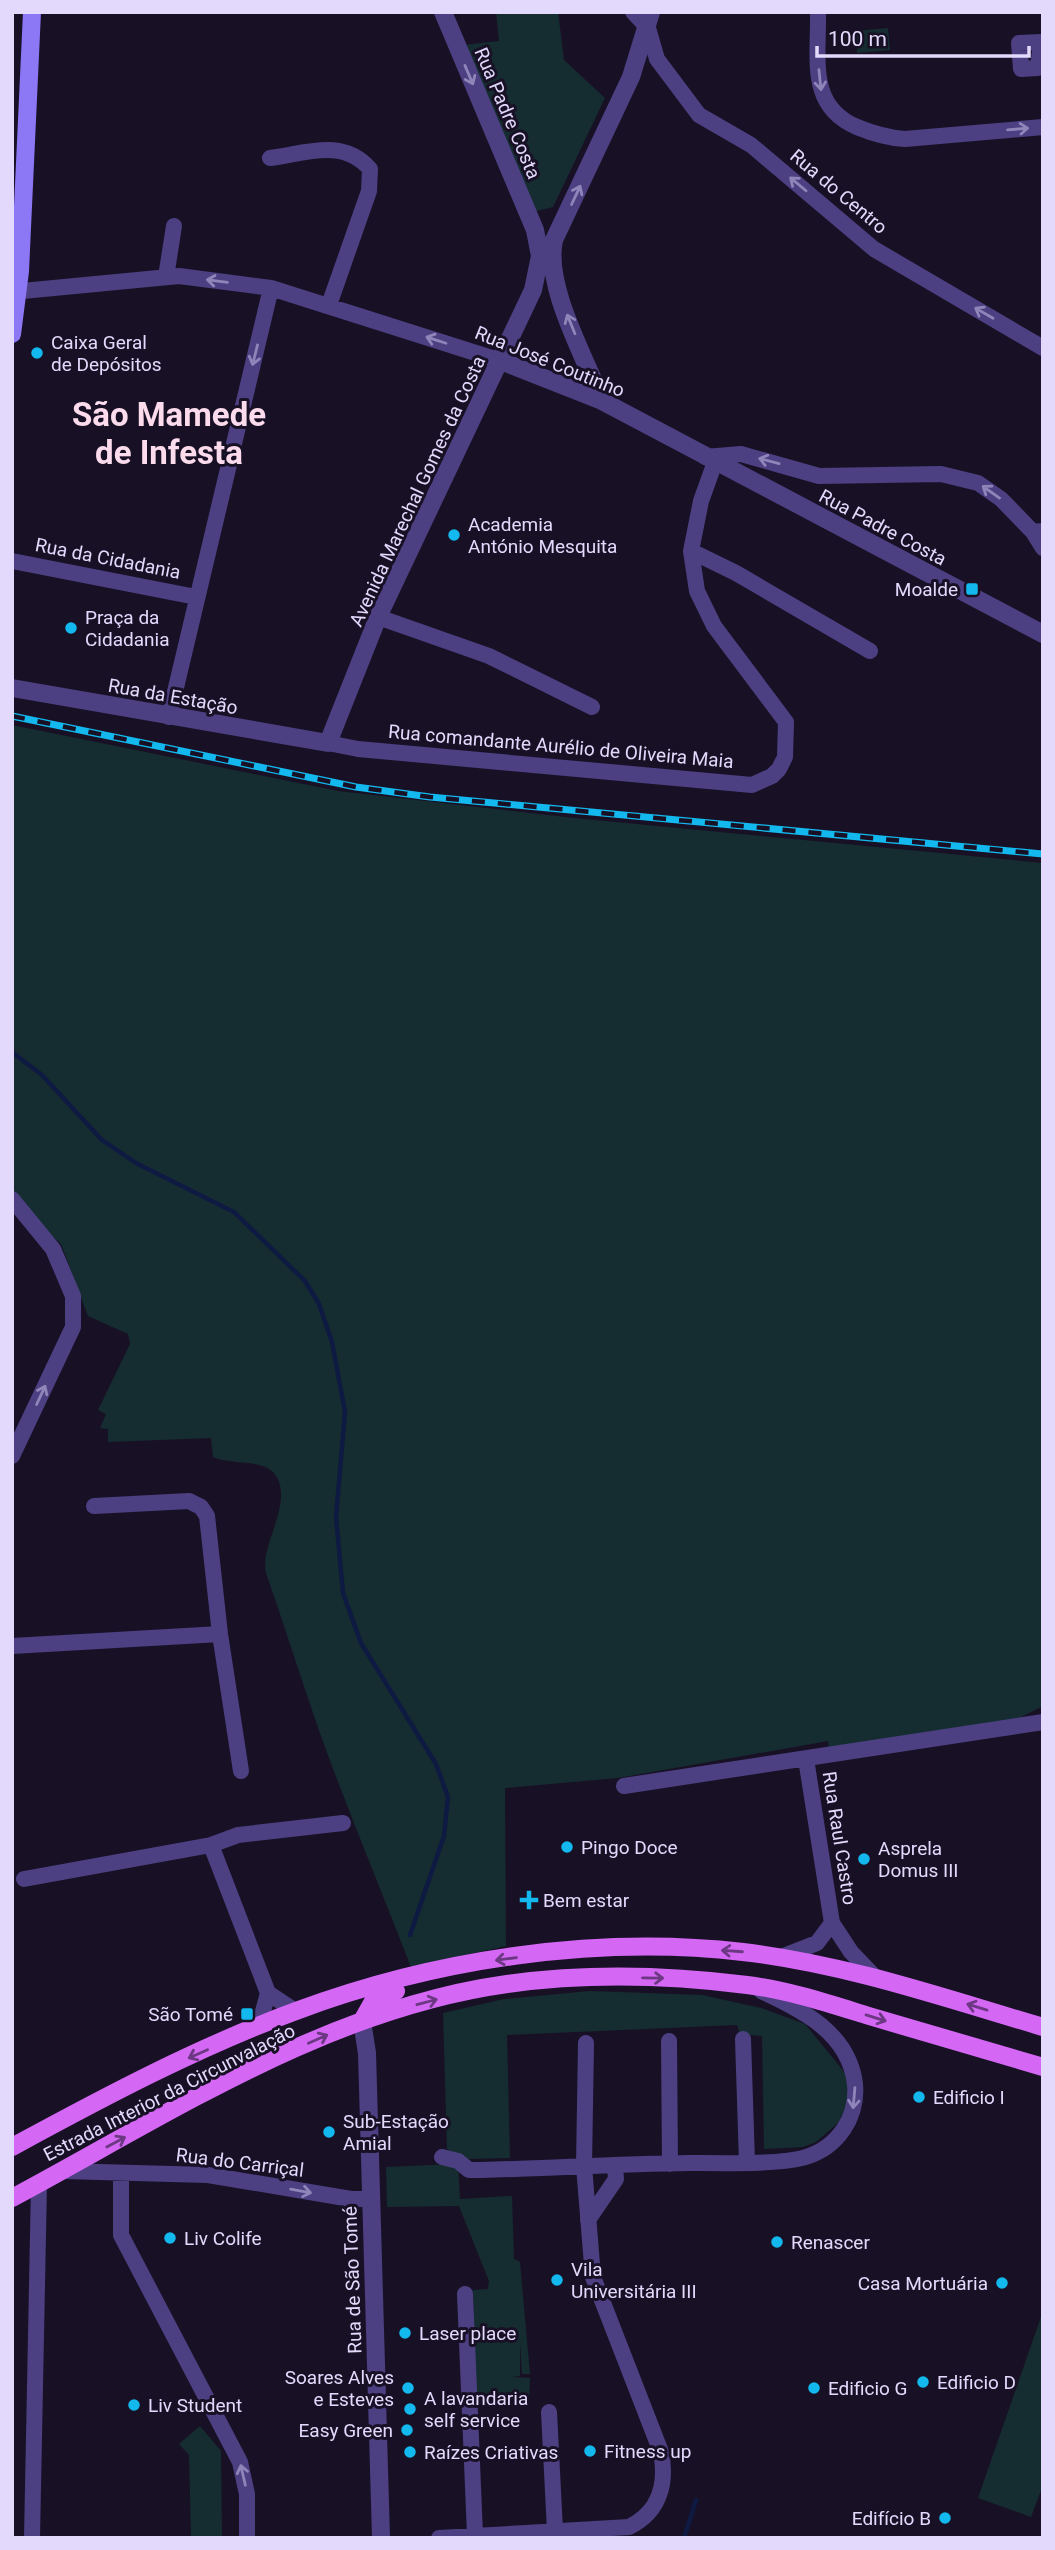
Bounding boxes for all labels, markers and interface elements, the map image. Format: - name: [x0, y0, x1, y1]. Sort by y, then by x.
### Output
- scale bar: [817, 14, 1029, 58]
- text: 100 m: [828, 27, 887, 51]
- street label: Rua Padre Costa: [469, 44, 546, 182]
- one-way arrow: [464, 64, 477, 85]
- one-way arrow: [814, 69, 827, 91]
- one-way arrow: [1006, 122, 1029, 135]
- street label: Rua do Centro: [785, 144, 892, 239]
- one-way arrow: [789, 176, 807, 192]
- one-way arrow: [570, 185, 583, 206]
- one-way arrow: [206, 275, 229, 288]
- one-way arrow: [974, 306, 994, 320]
- one-way arrow: [564, 313, 577, 335]
- street label: Rua José Coutinho: [472, 321, 628, 402]
- place label: Caixa Geral de Depósitos: [51, 331, 162, 376]
- one-way arrow: [426, 333, 448, 345]
- one-way arrow: [247, 343, 261, 366]
- marker: Caixa Geral de Depósitos: [29, 345, 45, 361]
- street label: Avenida Marechal Gomes da Costa: [345, 352, 490, 630]
- district label: São Mamede de Infesta: [72, 395, 266, 472]
- one-way arrow: [759, 454, 781, 467]
- street label: Rua Padre Costa: [815, 484, 950, 571]
- one-way arrow: [982, 485, 1001, 499]
- place label: Academia António Mesquita: [468, 513, 617, 558]
- marker: Academia António Mesquita: [446, 527, 462, 543]
- street label: Rua da Cidadania: [33, 533, 183, 584]
- place label: Moalde: [895, 578, 958, 601]
- marker: Moalde: [964, 581, 980, 597]
- place label: Praça da Cidadania: [85, 606, 170, 651]
- marker: Praça da Cidadania: [63, 620, 79, 636]
- street label: Rua da Estação: [106, 674, 240, 719]
- street label: Rua comandante Aurélio de Oliveira Maia: [387, 720, 735, 773]
- one-way arrow: [35, 1384, 48, 1406]
- street label: Rua Raul Castro: [818, 1770, 861, 1906]
- place label: Pingo Doce: [581, 1836, 678, 1859]
- place label: Asprela Domus III: [878, 1837, 958, 1882]
- marker: Pingo Doce: [559, 1839, 575, 1855]
- marker: Asprela Domus III: [856, 1851, 872, 1867]
- place label: Bem estar: [543, 1889, 630, 1912]
- marker: Bem estar: [521, 1892, 537, 1908]
- one-way arrow: [722, 1944, 744, 1957]
- one-way arrow: [495, 1953, 518, 1966]
- one-way arrow: [641, 1972, 664, 1985]
- one-way arrow: [416, 1994, 438, 2007]
- one-way arrow: [967, 2000, 989, 2013]
- place label: São Tomé: [148, 2003, 233, 2026]
- marker: São Tomé: [239, 2006, 255, 2022]
- one-way arrow: [864, 2012, 886, 2025]
- street label: Estrada Interior da Circunvalação: [40, 2019, 299, 2166]
- one-way arrow: [307, 2032, 328, 2045]
- one-way arrow: [188, 2048, 209, 2061]
- one-way arrow: [847, 2086, 860, 2109]
- place label: Edificio I: [933, 2086, 1005, 2109]
- marker: Edificio I: [911, 2089, 927, 2105]
- place label: Sub-Estação Amial: [343, 2110, 449, 2155]
- marker: Sub-Estação Amial: [321, 2124, 337, 2140]
- one-way arrow: [105, 2135, 125, 2149]
- street label: Rua do Carriçal: [175, 2143, 305, 2182]
- one-way arrow: [289, 2184, 312, 2198]
- street label: Rua de São Tomé: [338, 2206, 367, 2354]
- place label: Liv Colife: [184, 2227, 262, 2250]
- marker: Liv Colife: [162, 2230, 178, 2246]
- place label: Renascer: [791, 2231, 870, 2254]
- marker: Renascer: [769, 2234, 785, 2250]
- place label: Vila Universitária III: [571, 2258, 697, 2303]
- marker: Vila Universitária III: [549, 2272, 565, 2288]
- place label: Casa Mortuária: [858, 2272, 988, 2295]
- marker: Casa Mortuária: [994, 2275, 1010, 2291]
- place label: Laser place: [419, 2322, 516, 2345]
- marker: Laser place: [397, 2325, 413, 2341]
- place label: Soares Alves e Esteves: [285, 2366, 394, 2411]
- place label: Edificio D: [937, 2371, 1016, 2394]
- marker: Edificio D: [915, 2374, 931, 2390]
- place label: Edificio G: [828, 2377, 908, 2400]
- marker: Soares Alves e Esteves: [400, 2380, 416, 2396]
- marker: Edificio G: [806, 2380, 822, 2396]
- place label: A lavandaria self service: [424, 2387, 528, 2432]
- place label: Liv Student: [148, 2394, 242, 2417]
- marker: Liv Student: [126, 2397, 142, 2413]
- marker: A lavandaria self service: [402, 2401, 418, 2417]
- place label: Easy Green: [299, 2419, 393, 2442]
- marker: Easy Green: [399, 2422, 415, 2438]
- place label: Fitness up: [604, 2440, 691, 2463]
- place label: Raízes Criativas: [424, 2441, 558, 2464]
- marker: Fitness up: [582, 2443, 598, 2459]
- marker: Raízes Criativas: [402, 2444, 418, 2460]
- one-way arrow: [236, 2464, 249, 2487]
- place label: Edifício B: [852, 2507, 931, 2530]
- marker: Edifício B: [937, 2510, 953, 2526]

